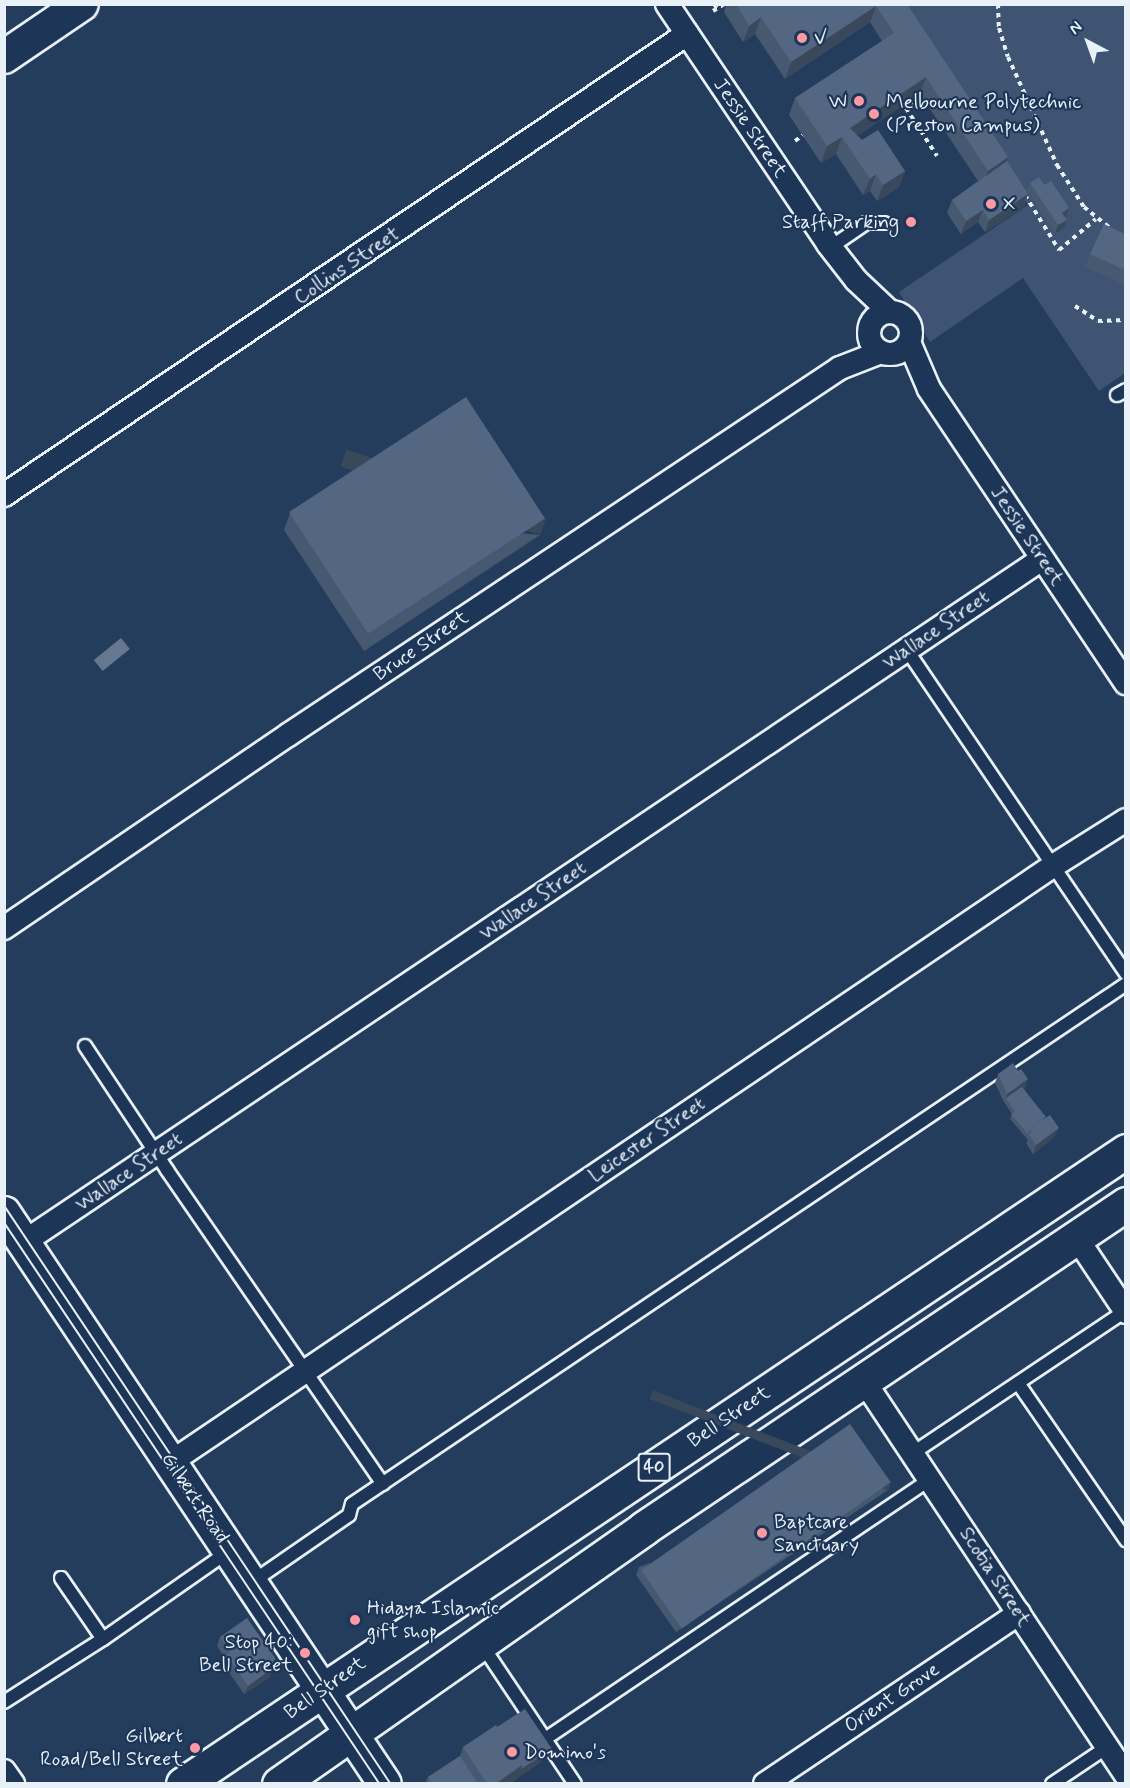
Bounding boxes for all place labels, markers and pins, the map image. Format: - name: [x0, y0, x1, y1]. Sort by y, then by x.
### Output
- place label: V: [814, 26, 827, 50]
- marker: V: [795, 31, 809, 45]
- place label: W: [829, 89, 847, 113]
- place label: Melbourne Polytechnic (Preston Campus): [886, 90, 1080, 137]
- marker: W: [852, 94, 866, 108]
- marker: Melbourne Polytechnic (Preston Campus): [867, 107, 881, 121]
- place label: X: [1003, 192, 1016, 216]
- marker: X: [984, 197, 998, 211]
- place label: Staff Parking: [785, 210, 899, 234]
- marker: Staff Parking: [904, 215, 918, 229]
- place label: Baptcare Sanctuary: [774, 1510, 859, 1557]
- marker: Baptcare Sanctuary: [755, 1526, 769, 1540]
- place label: Hidaya Islamic gift shop: [367, 1596, 499, 1643]
- marker: Hidaya Islamic gift shop: [348, 1613, 362, 1627]
- place label: Stop 40: Bell Street: [199, 1630, 293, 1677]
- marker: Stop 40: Bell Street: [298, 1646, 312, 1660]
- place label: Gilbert Road/Bell Street: [40, 1724, 183, 1771]
- place label: Domino's: [524, 1740, 606, 1764]
- marker: Gilbert Road/Bell Street: [188, 1741, 202, 1755]
- marker: Domino's: [505, 1745, 519, 1759]

